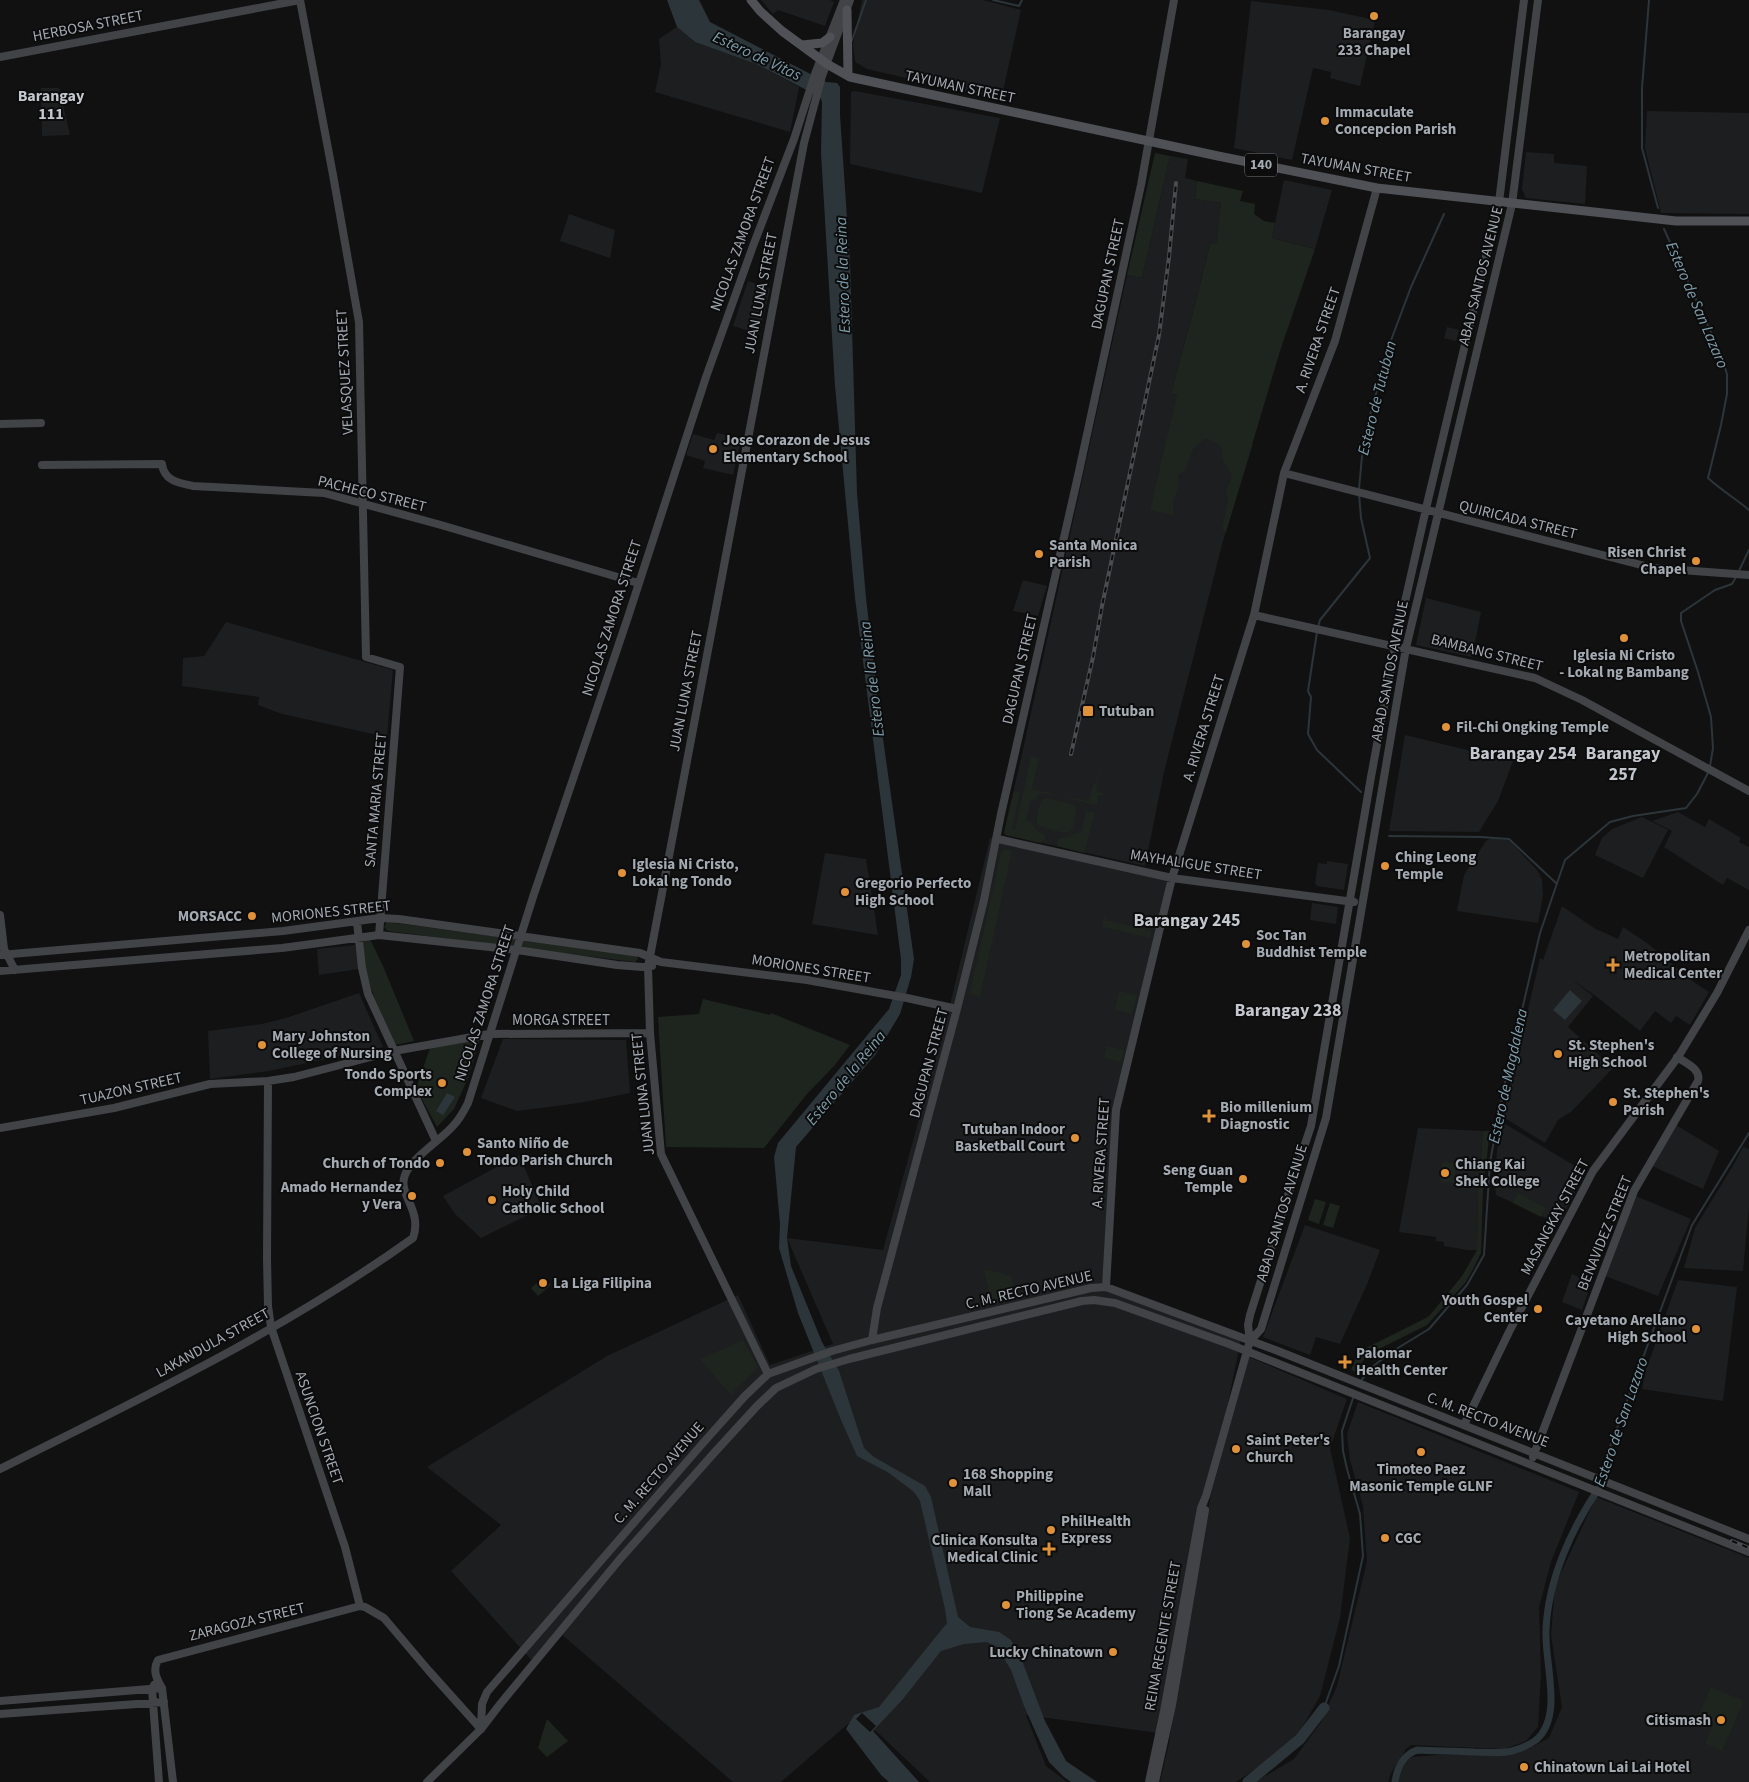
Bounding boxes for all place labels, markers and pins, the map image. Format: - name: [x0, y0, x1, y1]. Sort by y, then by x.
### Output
- marker: Barangay 233 Chapel: [1368, 10, 1380, 22]
- place label: Barangay 233 Chapel: [1338, 23, 1411, 61]
- place label: Immaculate Concepcion Parish: [1335, 102, 1456, 140]
- marker: Immaculate Concepcion Parish: [1319, 115, 1331, 127]
- place label: Jose Corazon de Jesus Elementary School: [723, 430, 870, 468]
- marker: Jose Corazon de Jesus Elementary School: [707, 443, 719, 455]
- place label: Santa Monica Parish: [1049, 535, 1138, 573]
- place label: Risen Christ Chapel: [1607, 542, 1687, 580]
- marker: Santa Monica Parish: [1033, 548, 1045, 560]
- marker: Risen Christ Chapel: [1690, 555, 1702, 567]
- marker: Iglesia Ni Cristo - Lokal ng Bambang: [1618, 632, 1630, 644]
- place label: Iglesia Ni Cristo - Lokal ng Bambang: [1559, 645, 1689, 683]
- place label: Tutuban: [1099, 701, 1154, 722]
- marker: Tutuban: [1081, 704, 1095, 718]
- place label: Fil-Chi Ongking Temple: [1456, 717, 1609, 738]
- marker: Fil-Chi Ongking Temple: [1440, 721, 1452, 733]
- place label: Ching Leong Temple: [1395, 847, 1476, 885]
- place label: Iglesia Ni Cristo, Lokal ng Tondo: [632, 854, 739, 892]
- marker: Ching Leong Temple: [1379, 860, 1391, 872]
- marker: Iglesia Ni Cristo, Lokal ng Tondo: [616, 867, 628, 879]
- place label: Gregorio Perfecto High School: [855, 873, 971, 911]
- marker: Gregorio Perfecto High School: [839, 886, 851, 898]
- place label: MORSACC: [178, 906, 242, 927]
- marker: MORSACC: [246, 910, 258, 922]
- place label: Soc Tan Buddhist Temple: [1256, 925, 1367, 963]
- marker: Soc Tan Buddhist Temple: [1240, 938, 1252, 950]
- place label: Metropolitan Medical Center: [1624, 946, 1722, 984]
- marker: Metropolitan Medical Center: [1606, 958, 1620, 972]
- place label: Mary Johnston College of Nursing: [272, 1026, 392, 1064]
- place label: St. Stephen's High School: [1568, 1035, 1655, 1073]
- marker: Mary Johnston College of Nursing: [256, 1039, 268, 1051]
- marker: St. Stephen's High School: [1552, 1048, 1564, 1060]
- place label: Tondo Sports Complex: [345, 1064, 432, 1102]
- marker: Tondo Sports Complex: [436, 1077, 448, 1089]
- place label: St. Stephen's Parish: [1623, 1083, 1710, 1121]
- marker: St. Stephen's Parish: [1607, 1096, 1619, 1108]
- place label: Bio millenium Diagnostic: [1220, 1097, 1312, 1135]
- marker: Bio millenium Diagnostic: [1202, 1109, 1216, 1123]
- place label: Tutuban Indoor Basketball Court: [955, 1119, 1065, 1157]
- marker: Tutuban Indoor Basketball Court: [1069, 1132, 1081, 1144]
- place label: Santo Niño de Tondo Parish Church: [477, 1133, 613, 1171]
- marker: Santo Niño de Tondo Parish Church: [461, 1146, 473, 1158]
- place label: Church of Tondo: [322, 1153, 430, 1174]
- place label: Chiang Kai Shek College: [1455, 1154, 1540, 1192]
- marker: Church of Tondo: [434, 1157, 446, 1169]
- place label: Seng Guan Temple: [1163, 1160, 1233, 1198]
- marker: Chiang Kai Shek College: [1439, 1167, 1451, 1179]
- marker: Seng Guan Temple: [1237, 1173, 1249, 1185]
- place label: Amado Hernandez y Vera: [280, 1177, 402, 1215]
- place label: Holy Child Catholic School: [502, 1181, 605, 1219]
- marker: Amado Hernandez y Vera: [406, 1190, 418, 1202]
- marker: Holy Child Catholic School: [486, 1194, 498, 1206]
- place label: La Liga Filipina: [553, 1273, 652, 1294]
- marker: La Liga Filipina: [537, 1277, 549, 1289]
- place label: Youth Gospel Center: [1441, 1290, 1529, 1328]
- marker: Youth Gospel Center: [1532, 1303, 1544, 1315]
- place label: Cayetano Arellano High School: [1565, 1310, 1687, 1348]
- marker: Cayetano Arellano High School: [1690, 1323, 1702, 1335]
- place label: Palomar Health Center: [1356, 1343, 1448, 1381]
- marker: Palomar Health Center: [1338, 1355, 1352, 1369]
- place label: Saint Peter's Church: [1246, 1430, 1330, 1468]
- marker: Saint Peter's Church: [1230, 1443, 1242, 1455]
- marker: Timoteo Paez Masonic Temple GLNF: [1415, 1446, 1427, 1458]
- place label: Timoteo Paez Masonic Temple GLNF: [1349, 1459, 1493, 1497]
- place label: 168 Shopping Mall: [963, 1464, 1053, 1502]
- marker: 168 Shopping Mall: [947, 1477, 959, 1489]
- place label: PhilHealth Express: [1061, 1511, 1131, 1549]
- marker: PhilHealth Express: [1045, 1524, 1057, 1536]
- place label: CGC: [1395, 1528, 1422, 1549]
- place label: Clinica Konsulta Medical Clinic: [932, 1530, 1038, 1568]
- marker: CGC: [1379, 1532, 1391, 1544]
- marker: Clinica Konsulta Medical Clinic: [1042, 1542, 1056, 1556]
- place label: Philippine Tiong Se Academy: [1016, 1586, 1136, 1624]
- marker: Philippine Tiong Se Academy: [1000, 1599, 1012, 1611]
- place label: Lucky Chinatown: [989, 1642, 1103, 1663]
- marker: Lucky Chinatown: [1107, 1646, 1119, 1658]
- place label: Citismash: [1646, 1710, 1711, 1731]
- marker: Citismash: [1715, 1714, 1727, 1726]
- place label: Chinatown Lai Lai Hotel: [1534, 1757, 1690, 1778]
- marker: Chinatown Lai Lai Hotel: [1518, 1761, 1530, 1773]

